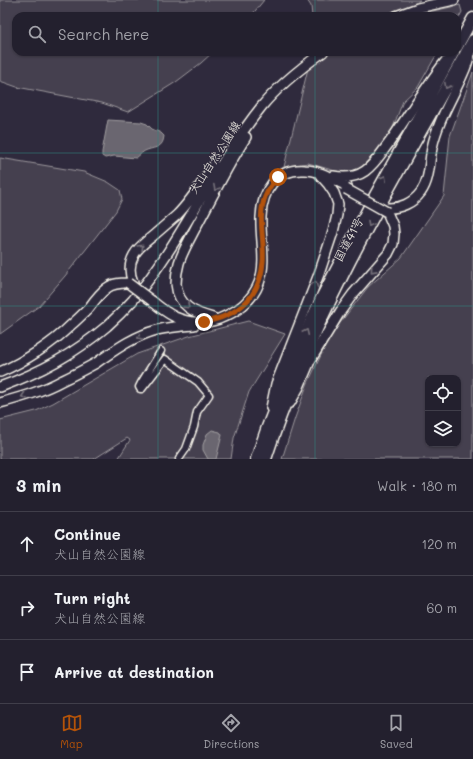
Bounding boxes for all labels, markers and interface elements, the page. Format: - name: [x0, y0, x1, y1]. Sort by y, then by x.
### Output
- search box: [12, 12, 461, 56]
- icon: search: [26, 23, 48, 45]
- text: Search here: [58, 24, 149, 44]
- one-way arrow: [444, 82, 451, 89]
- street label: 犬山自然公園線: [184, 117, 244, 197]
- route start: [269, 168, 287, 186]
- one-way arrow: [379, 175, 386, 182]
- one-way arrow: [214, 184, 221, 192]
- street label: 国道41号: [330, 214, 366, 264]
- one-way arrow: [368, 220, 375, 227]
- one-way arrow: [136, 244, 144, 252]
- one-way arrow: [371, 266, 378, 273]
- one-way arrow: [310, 280, 318, 287]
- one-way arrow: [182, 301, 190, 309]
- route end: [195, 313, 213, 331]
- one-way arrow: [301, 328, 309, 336]
- one-way arrow: [136, 332, 144, 340]
- map controls: [425, 375, 461, 447]
- button: locate: [425, 375, 461, 411]
- one-way arrow: [21, 391, 28, 399]
- button: layers: [425, 411, 461, 447]
- text: 3 min: [16, 474, 61, 496]
- text: Walk · 180 m: [377, 477, 457, 494]
- text: Continue: [54, 524, 121, 544]
- icon: ahead: [16, 533, 38, 555]
- text: 120 m: [421, 535, 457, 552]
- text: 犬山自然公園線: [54, 545, 145, 562]
- text: Turn right: [54, 588, 131, 608]
- icon: right: [16, 597, 38, 619]
- text: 60 m: [427, 599, 457, 616]
- text: 犬山自然公園線: [54, 609, 145, 626]
- icon: arrive: [16, 661, 38, 683]
- text: Arrive at destination: [54, 662, 214, 682]
- tab: Map: [60, 712, 83, 751]
- tab: Directions: [203, 712, 259, 751]
- tab: Saved: [380, 712, 413, 751]

